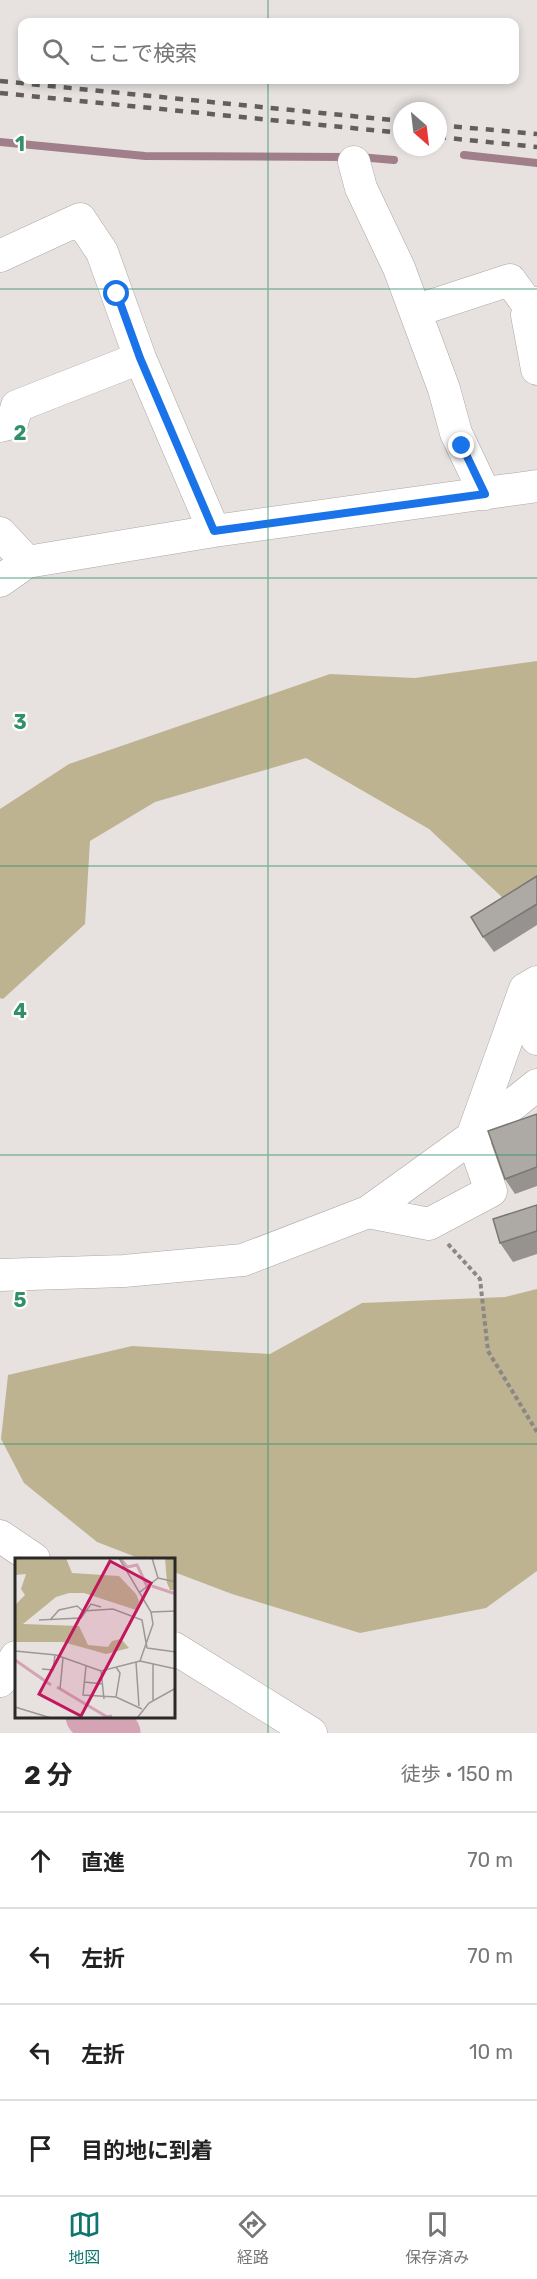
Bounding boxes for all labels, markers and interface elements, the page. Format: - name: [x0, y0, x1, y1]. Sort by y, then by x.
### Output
- search box: [18, 18, 519, 84]
- icon: search: [39, 35, 72, 68]
- text: ここで検索: [87, 40, 197, 67]
- north arrow: [393, 102, 447, 156]
- text: 1: [15, 132, 25, 156]
- route start: [103, 280, 129, 306]
- text: 2: [14, 421, 27, 445]
- route end: [448, 432, 474, 458]
- text: 3: [13, 710, 27, 734]
- text: 4: [13, 999, 27, 1023]
- text: 5: [14, 1288, 27, 1312]
- inset map: [15, 1558, 176, 1718]
- text: 2 分: [24, 1760, 72, 1791]
- text: 徒歩 · 150 m: [401, 1762, 513, 1786]
- icon: ahead: [24, 1844, 57, 1877]
- text: 70 m: [467, 1848, 513, 1872]
- text: 直進: [81, 1849, 125, 1876]
- icon: left: [24, 1940, 57, 1973]
- text: 70 m: [467, 1944, 513, 1968]
- text: 左折: [81, 1945, 125, 1972]
- icon: left: [24, 2036, 57, 2069]
- text: 10 m: [469, 2040, 513, 2064]
- text: 左折: [81, 2041, 125, 2068]
- icon: arrive: [24, 2132, 57, 2165]
- text: 目的地に到着: [81, 2137, 213, 2164]
- tab: 地図: [68, 2208, 101, 2268]
- tab: 経路: [236, 2208, 269, 2268]
- tab: 保存済み: [405, 2208, 469, 2268]

